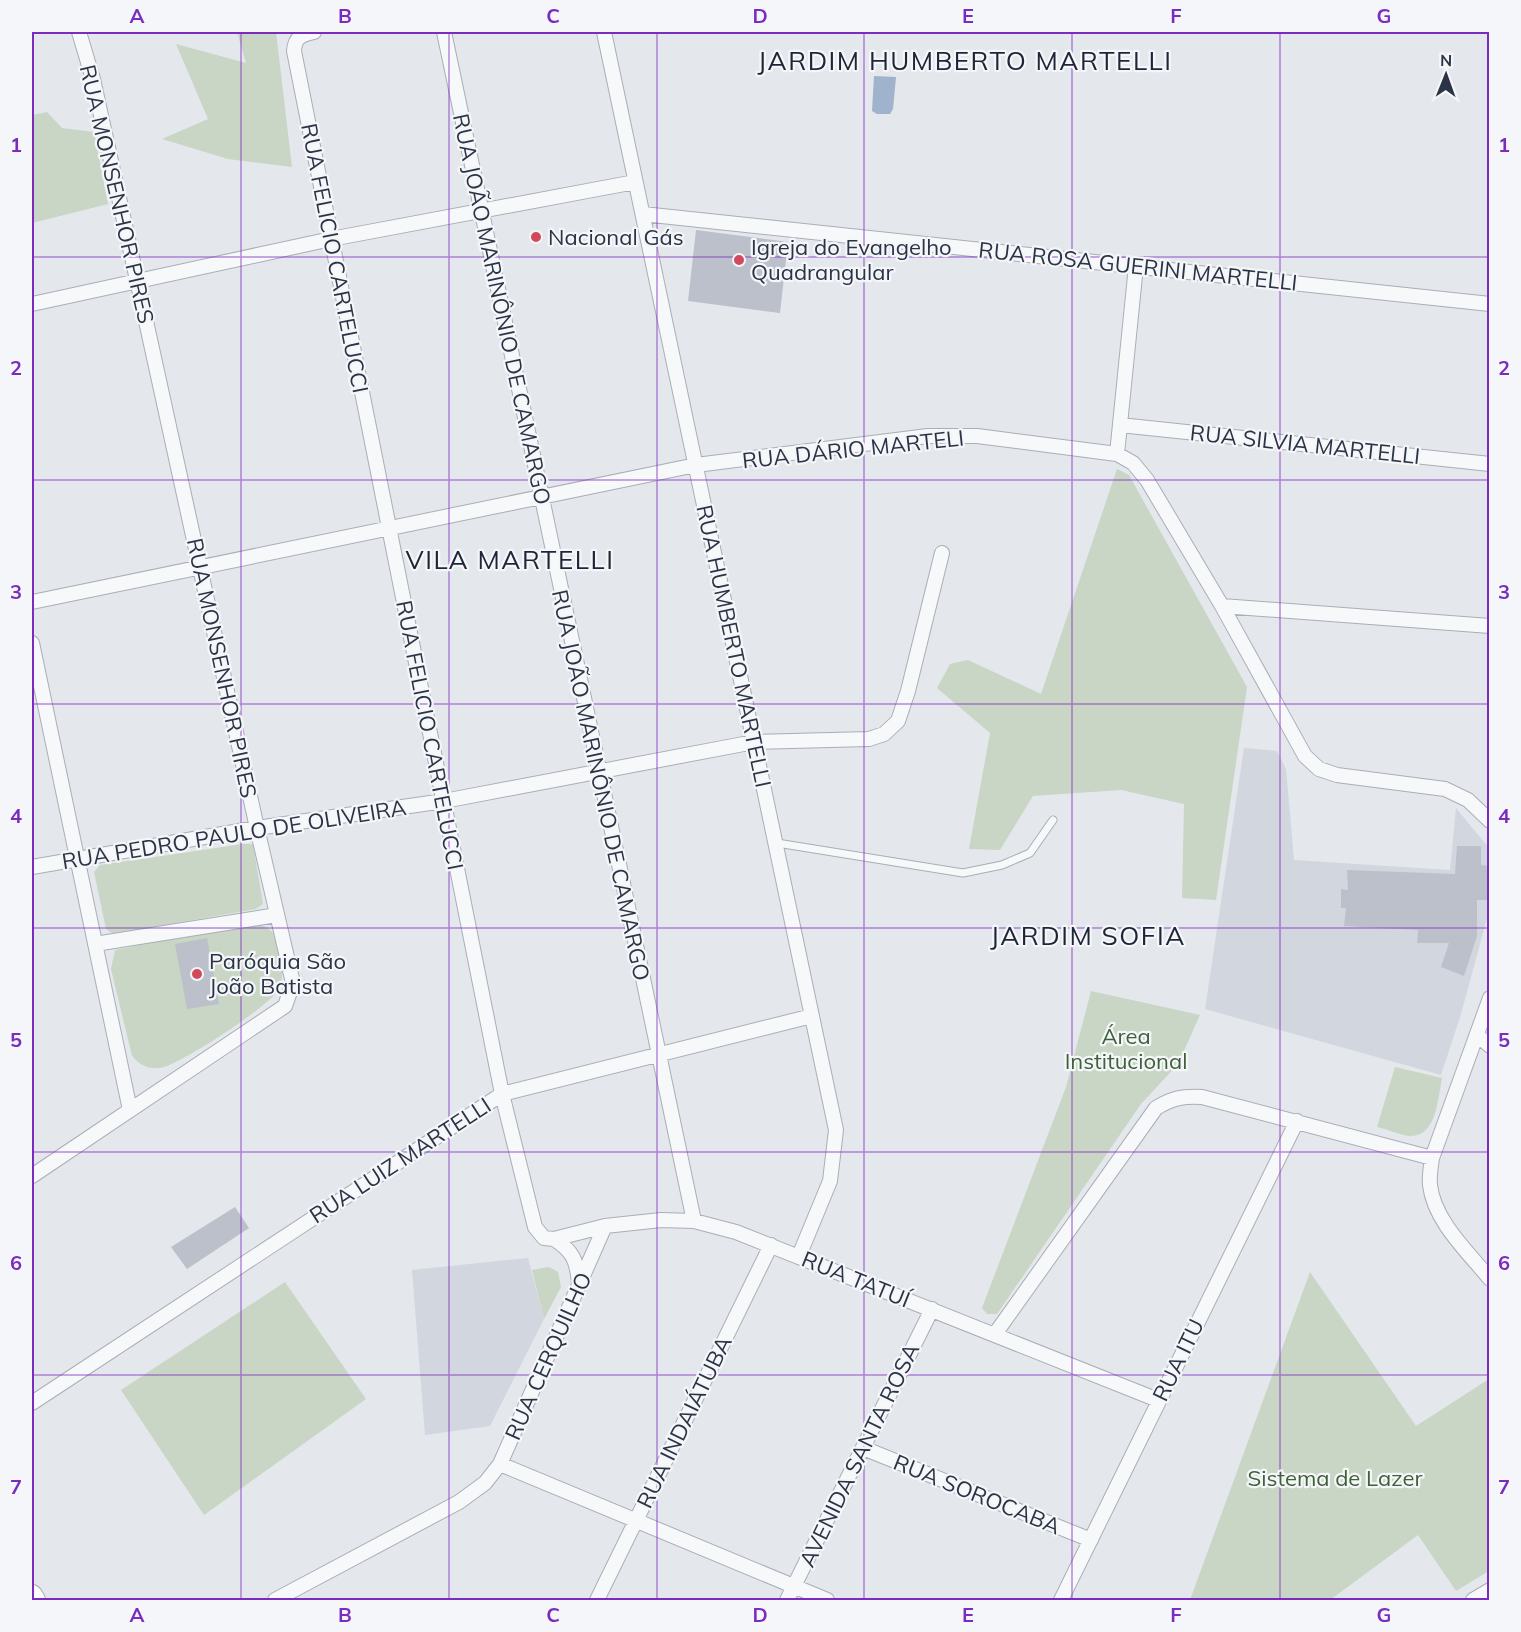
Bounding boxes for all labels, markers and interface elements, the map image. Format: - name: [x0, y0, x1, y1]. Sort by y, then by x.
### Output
- text: A: [130, 3, 145, 28]
- text: B: [338, 3, 352, 28]
- text: C: [546, 3, 560, 28]
- text: D: [752, 3, 768, 28]
- text: E: [962, 3, 974, 28]
- text: F: [1170, 3, 1182, 28]
- text: G: [1377, 3, 1391, 28]
- district label: JARDIM HUMBERTO MARTELLI: [758, 44, 1172, 77]
- north arrow: [1416, 45, 1476, 105]
- text: N: [1440, 50, 1452, 70]
- street label: RUA MONSENHOR PIRES: [74, 62, 160, 326]
- street label: RUA JOÃO MARINÔNIO DE CAMARGO: [447, 111, 557, 507]
- street label: RUA FELICIO CARTELUCCI: [295, 121, 375, 395]
- text: 1: [10, 132, 22, 157]
- text: 1: [1498, 132, 1510, 157]
- place label: Nacional Gás: [548, 223, 684, 251]
- marker: Nacional Gás: [529, 230, 543, 244]
- place label: Igreja do Evangelho Quadrangular: [751, 233, 952, 286]
- street label: RUA ROSA GUERINI MARTELLI: [977, 235, 1299, 297]
- marker: Igreja do Evangelho Quadrangular: [732, 253, 746, 267]
- text: 2: [10, 355, 22, 380]
- text: 2: [1498, 355, 1510, 380]
- street label: RUA SILVIA MARTELLI: [1189, 418, 1421, 470]
- street label: RUA DÁRIO MARTELI: [741, 423, 965, 475]
- street label: RUA HUMBERTO MARTELLI: [690, 502, 778, 790]
- street label: RUA MONSENHOR PIRES: [181, 536, 263, 800]
- district label: VILA MARTELLI: [406, 543, 614, 576]
- text: 3: [10, 579, 22, 604]
- text: 3: [1498, 579, 1510, 604]
- street label: RUA JOÃO MARINÔNIO DE CAMARGO: [546, 587, 656, 983]
- street label: RUA FELICIO CARTELUCCI: [390, 598, 470, 872]
- street label: RUA PEDRO PAULO DE OLIVEIRA: [60, 793, 408, 875]
- text: 4: [10, 803, 22, 828]
- text: 4: [1498, 803, 1510, 828]
- district label: JARDIM SOFIA: [990, 919, 1186, 952]
- place label: Paróquia São João Batista: [209, 947, 346, 1000]
- marker: Paróquia São João Batista: [190, 967, 204, 981]
- park label: Área Institucional: [1065, 1022, 1187, 1075]
- text: 5: [10, 1027, 22, 1052]
- text: 5: [1498, 1027, 1510, 1052]
- street label: RUA LUIZ MARTELLI: [304, 1091, 496, 1229]
- street label: RUA TATUÍ: [798, 1245, 915, 1314]
- text: 6: [10, 1250, 22, 1275]
- text: 6: [1498, 1250, 1510, 1275]
- street label: RUA CERQUILHO: [498, 1268, 598, 1444]
- street label: RUA ITU: [1146, 1314, 1210, 1406]
- street label: RUA INDAIÁTUBA: [630, 1331, 738, 1513]
- street label: AVENIDA SANTA ROSA: [793, 1339, 925, 1571]
- street label: RUA SOROCABA: [889, 1448, 1065, 1540]
- park label: Sistema de Lazer: [1248, 1464, 1422, 1492]
- text: 7: [10, 1474, 22, 1499]
- text: 7: [1498, 1474, 1510, 1499]
- text: A: [130, 1602, 145, 1627]
- text: B: [338, 1602, 352, 1627]
- text: C: [546, 1602, 560, 1627]
- text: D: [752, 1602, 768, 1627]
- text: E: [962, 1602, 974, 1627]
- text: F: [1170, 1602, 1182, 1627]
- text: G: [1377, 1602, 1391, 1627]

